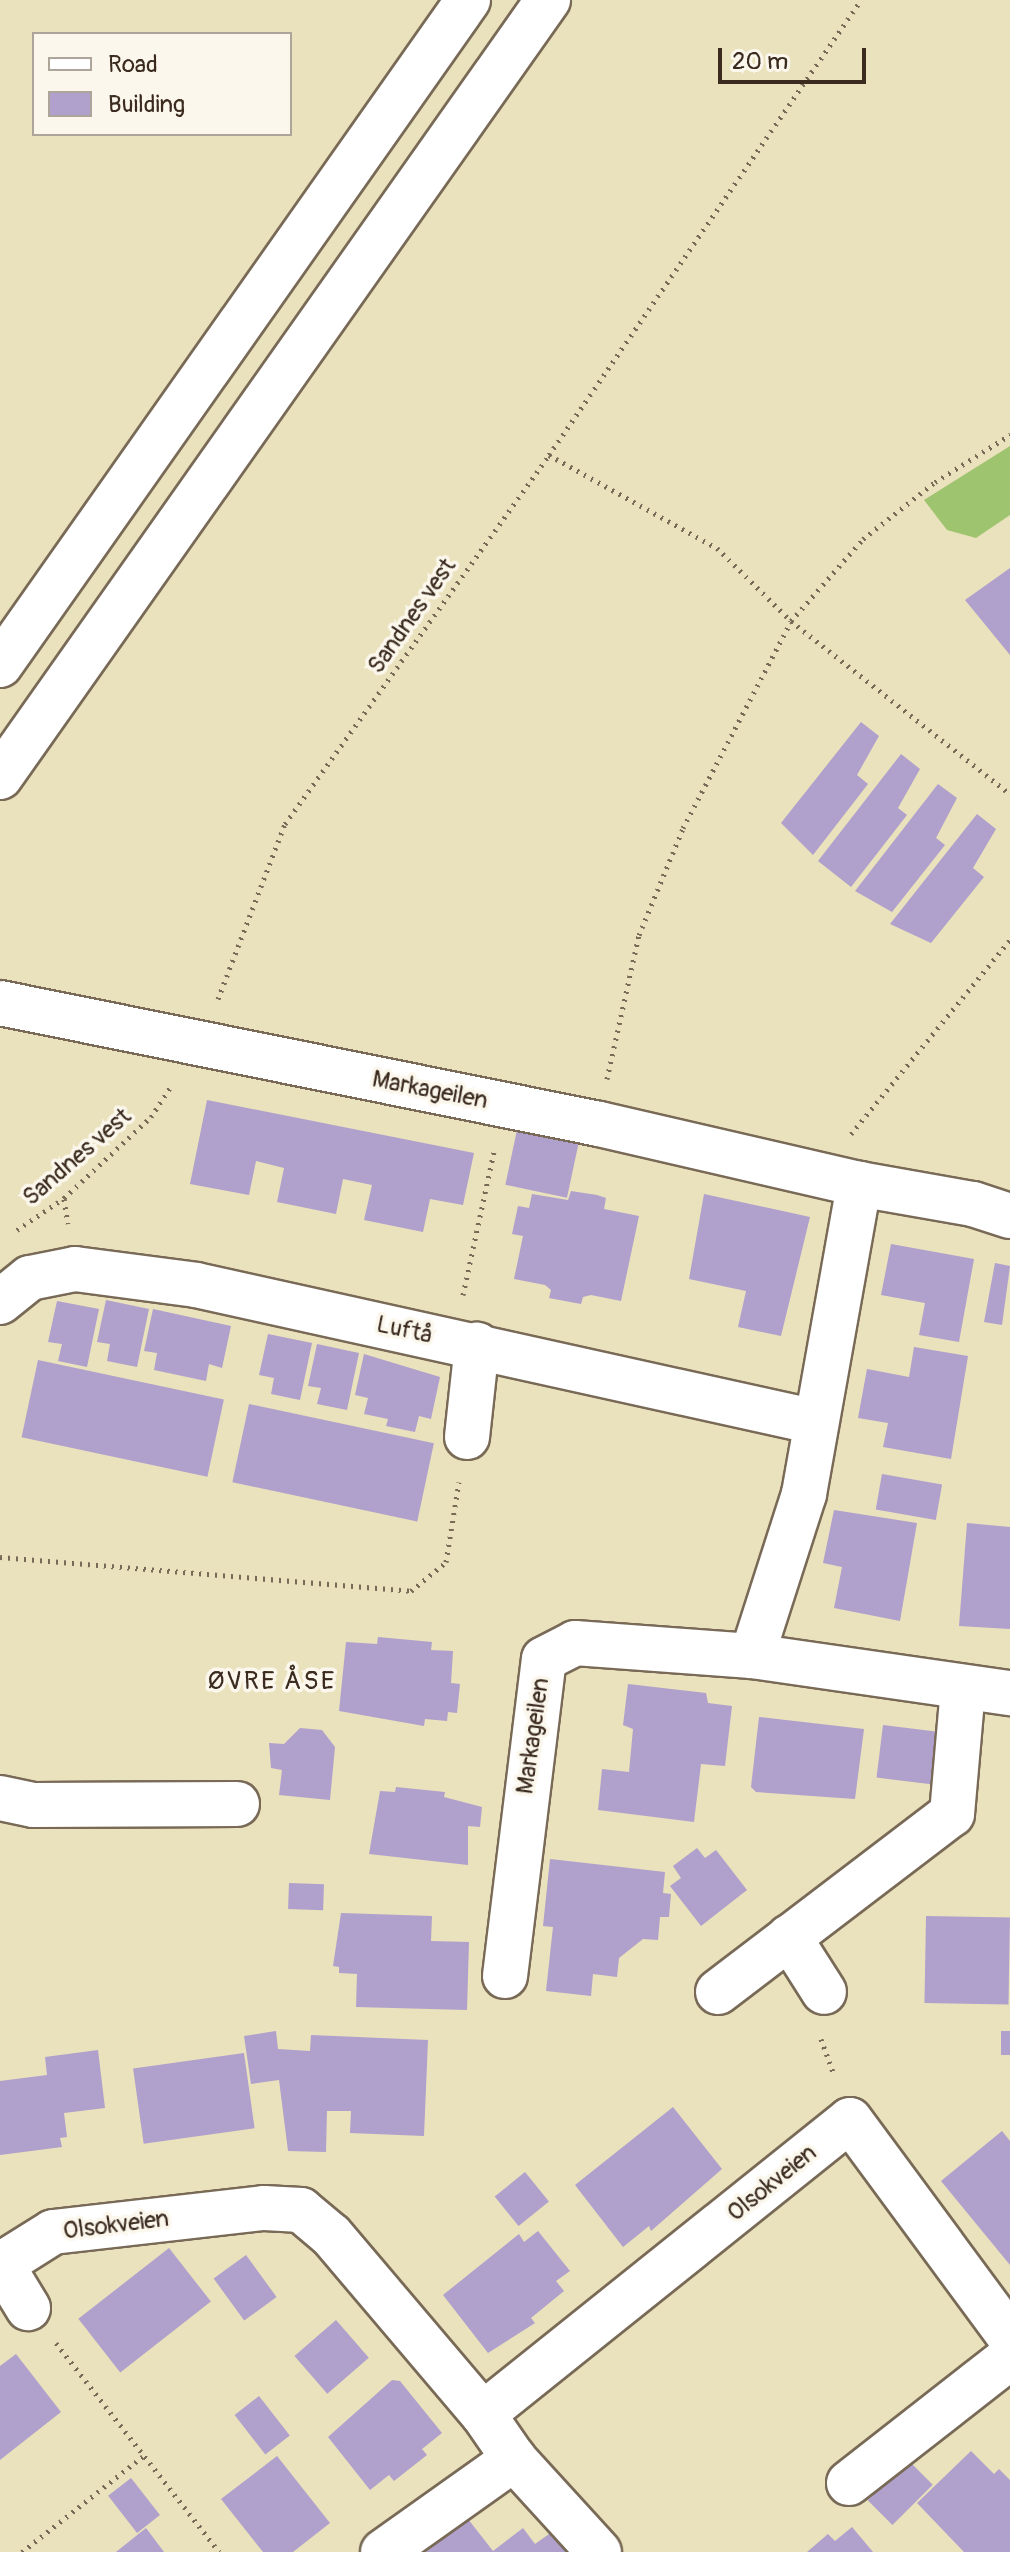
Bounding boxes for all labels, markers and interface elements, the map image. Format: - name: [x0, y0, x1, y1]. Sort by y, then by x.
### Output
- legend: [32, 32, 292, 136]
- scale bar: [722, 32, 870, 82]
- text: 20 m: [732, 47, 788, 76]
- text: Road: [108, 50, 158, 79]
- text: Building: [108, 90, 185, 119]
- street label: Sandnes vest: [362, 553, 462, 679]
- street label: Markageilen: [370, 1065, 490, 1115]
- street label: Sandnes vest: [17, 1102, 137, 1212]
- street label: Luftå: [374, 1310, 436, 1350]
- district label: ØVRE ÅSE: [208, 1666, 336, 1698]
- street label: Markageilen: [511, 1676, 555, 1796]
- street label: Olsokveien: [722, 2138, 822, 2228]
- street label: Olsokveien: [61, 2204, 171, 2246]

